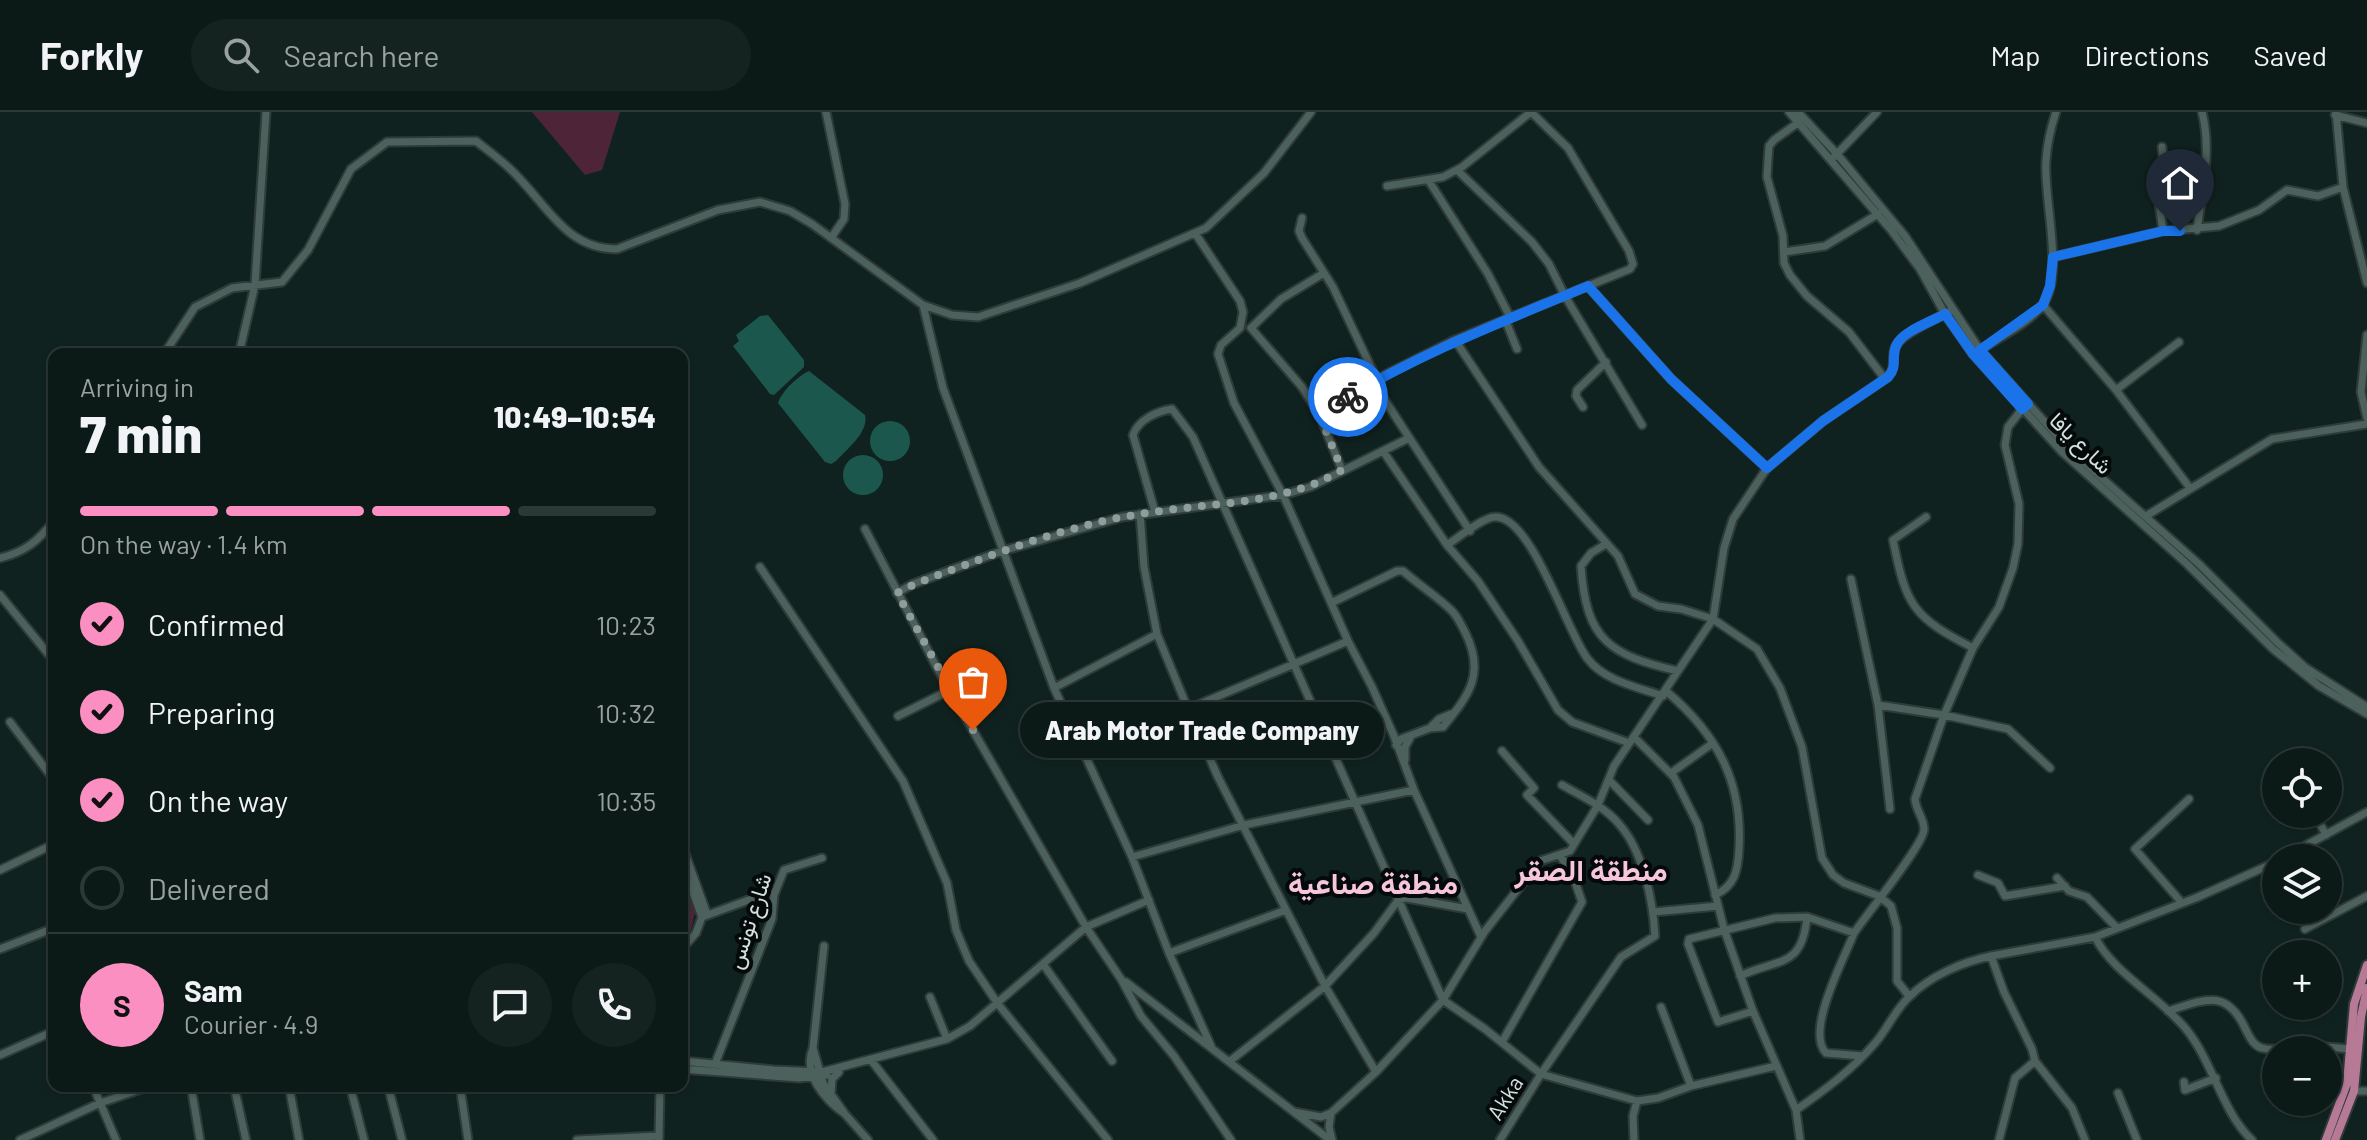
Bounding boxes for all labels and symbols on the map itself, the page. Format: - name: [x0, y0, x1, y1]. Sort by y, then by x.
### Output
- pin: [2146, 149, 2214, 231]
- courier: [1308, 357, 1388, 437]
- street label: شارع يافا: [2043, 406, 2118, 481]
- pin: [939, 648, 1007, 730]
- callout: Arab Motor Trade Company: [1021, 702, 1385, 758]
- district label: منطقة الصقر: [1514, 851, 1667, 889]
- district label: منطقة صناعية: [1288, 864, 1458, 901]
- street label: شارع تونس: [720, 870, 779, 973]
- street label: Akka: [1481, 1071, 1527, 1124]

